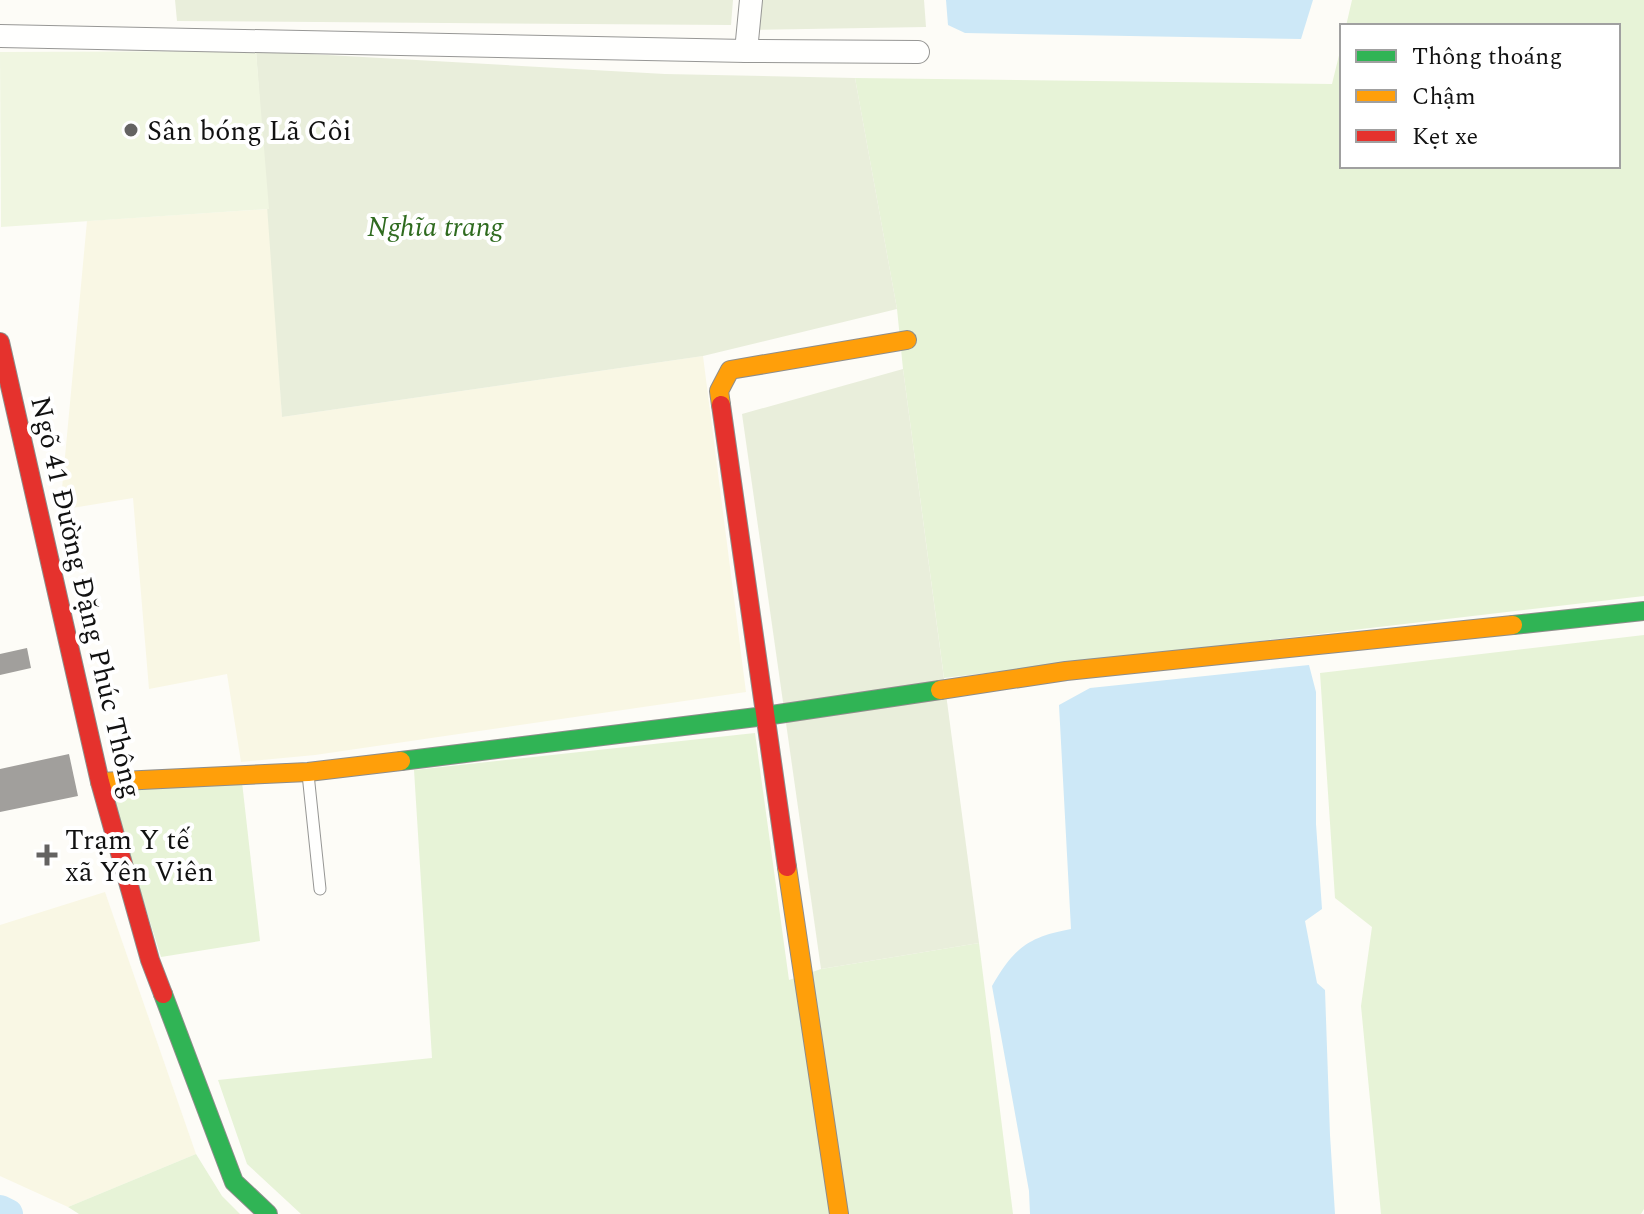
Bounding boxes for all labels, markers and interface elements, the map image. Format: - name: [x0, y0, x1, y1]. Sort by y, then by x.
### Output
- legend: [1340, 24, 1620, 168]
- text: Thông thoáng: [1412, 39, 1562, 75]
- text: Chậm: [1412, 79, 1476, 115]
- place label: Sân bóng Lã Côi: [147, 110, 351, 153]
- text: Kẹt xe: [1412, 119, 1478, 155]
- marker: Sân bóng Lã Côi: [122, 121, 140, 139]
- park label: Nghĩa trang: [367, 206, 505, 249]
- street label: Ngõ 41 Đường Đặng Phúc Thông: [18, 392, 153, 803]
- place label: Trạm Y tế xã Yên Viên: [65, 819, 214, 894]
- marker: Trạm Y tế xã Yên Viên: [36, 844, 58, 866]

